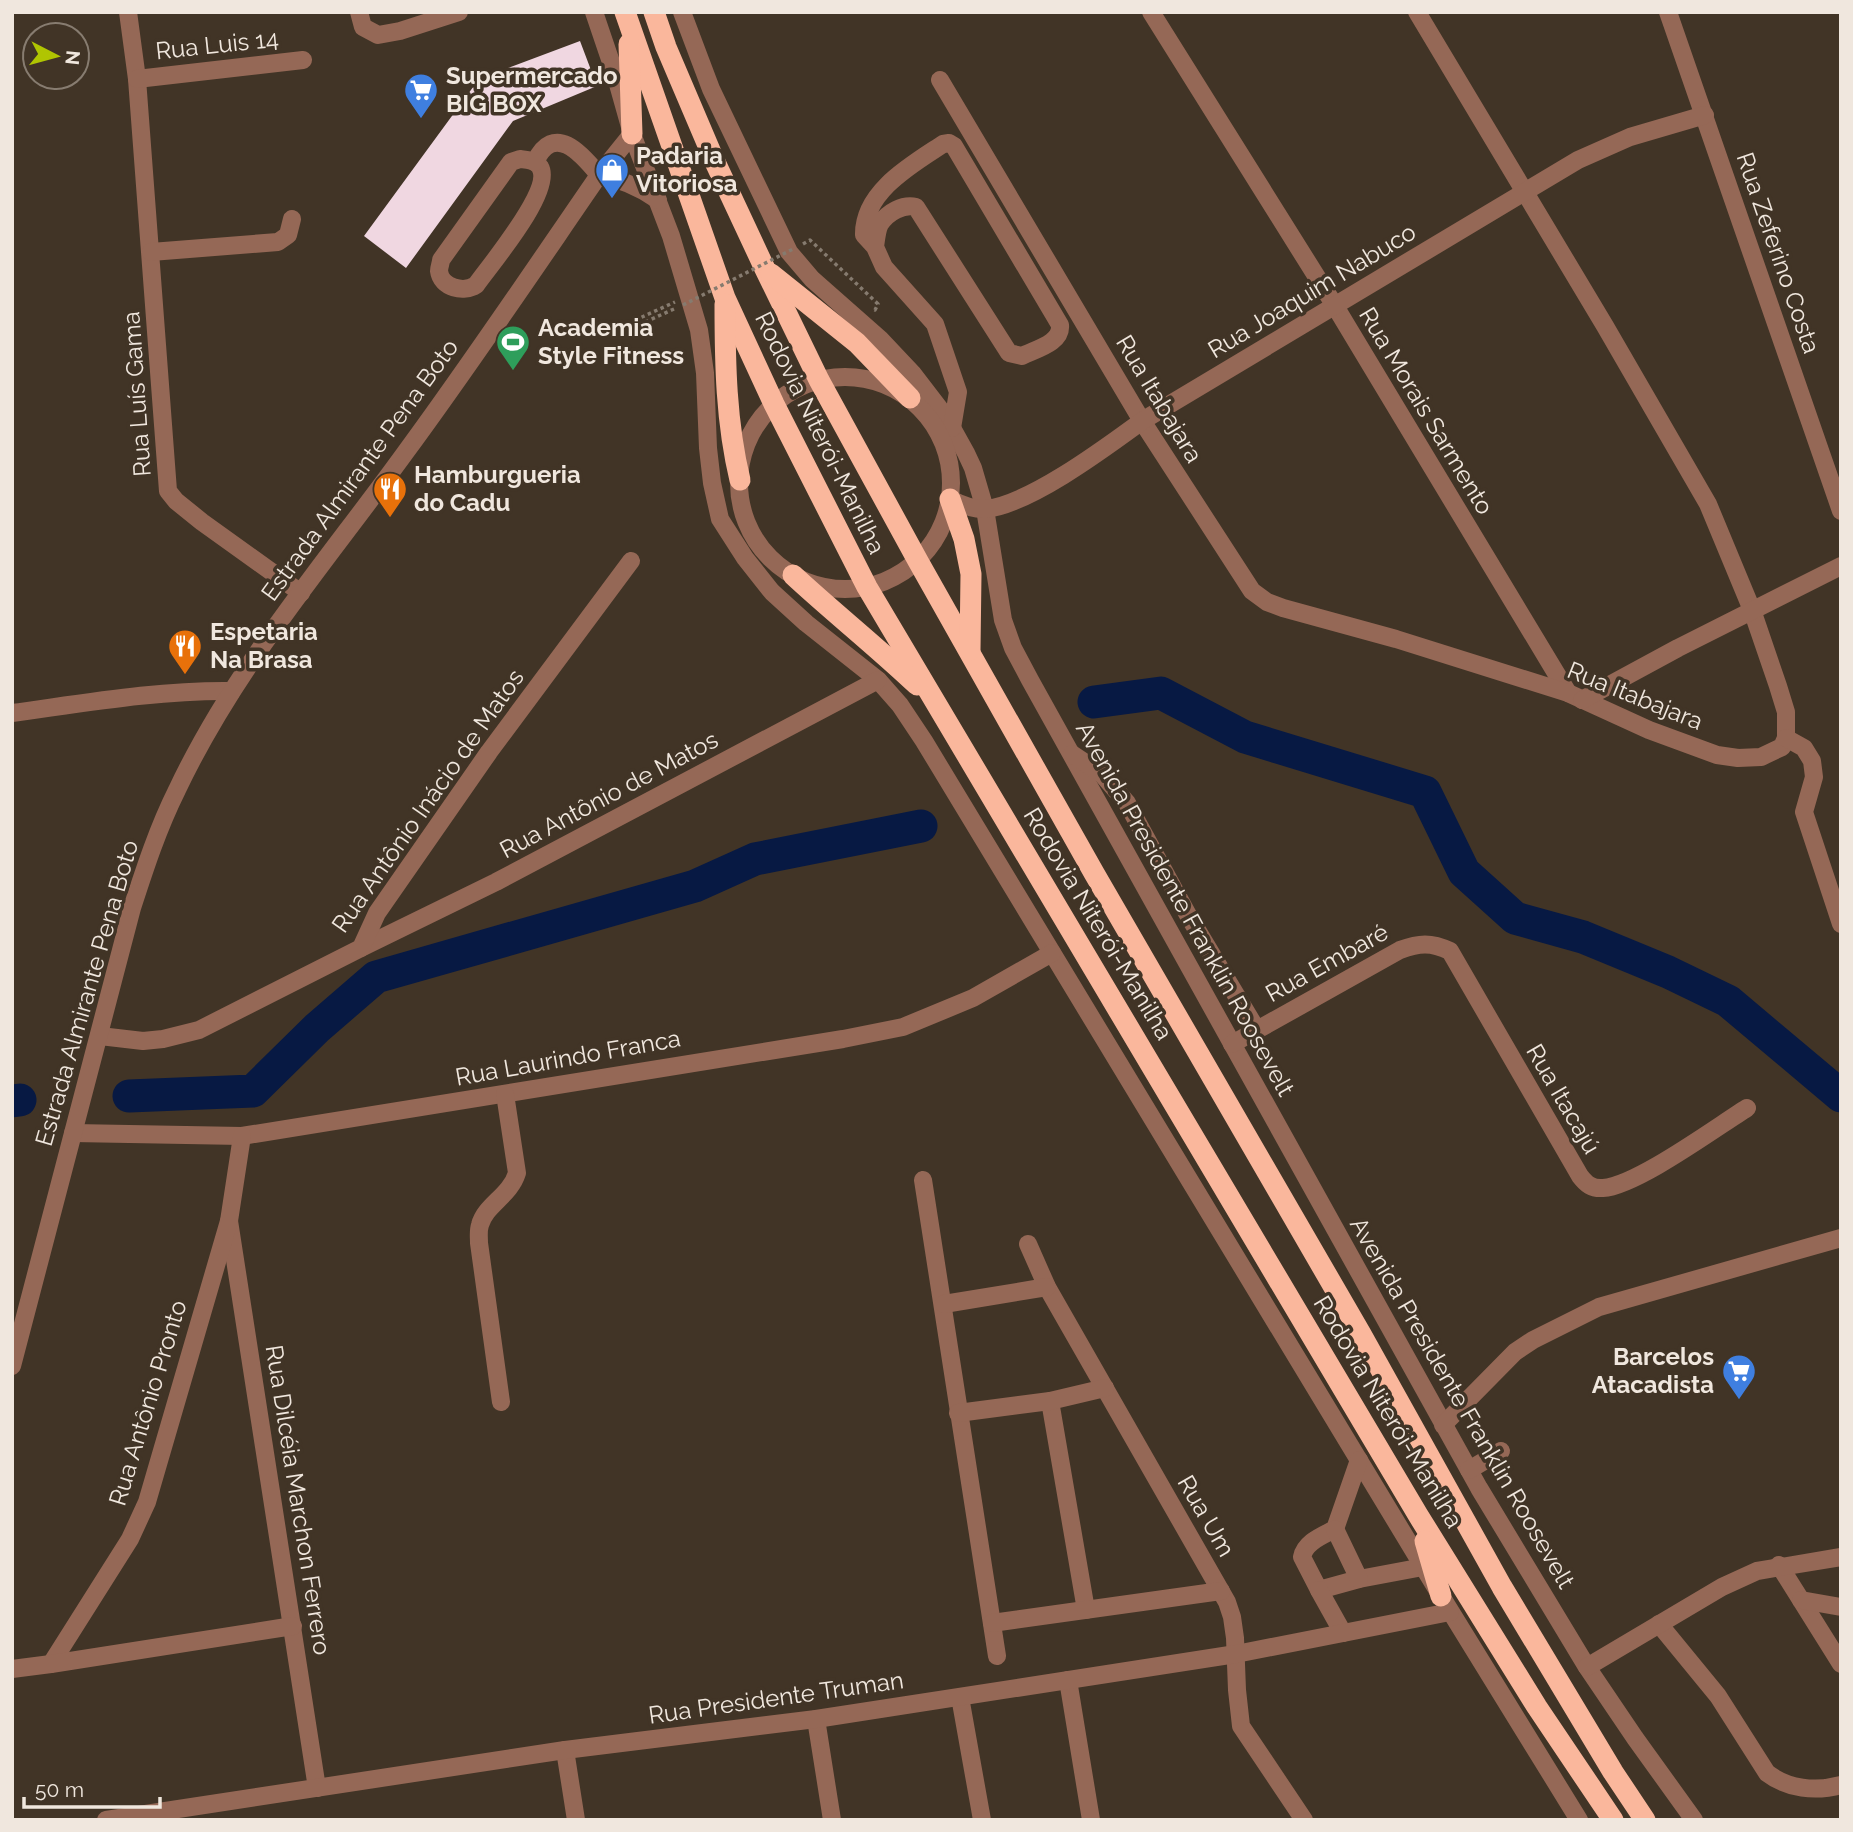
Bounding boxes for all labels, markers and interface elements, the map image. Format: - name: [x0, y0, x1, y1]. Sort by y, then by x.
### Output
- north arrow: [21, 21, 91, 91]
- street label: Rua Luis 14: [154, 24, 280, 65]
- text: N: [61, 49, 85, 66]
- place label: Supermercado BIG BOX: [446, 61, 618, 118]
- supermarket icon: Supermercado BIG BOX: [402, 71, 440, 120]
- place label: Padaria Vitoriosa: [636, 141, 738, 198]
- street label: Rua Zeferino Costa: [1730, 148, 1826, 357]
- shop icon: Padaria Vitoriosa: [593, 151, 631, 200]
- street label: Rua Joaquim Nabuco: [1203, 217, 1421, 364]
- street label: Rua Morais Sarmento: [1353, 302, 1500, 520]
- street label: Rodovia Niterói-Manilha: [749, 307, 892, 559]
- street label: Rua Luís Gama: [116, 310, 157, 478]
- place label: Academia Style Fitness: [538, 313, 684, 370]
- sports icon: Academia Style Fitness: [494, 323, 532, 372]
- street label: Rua Itabajara: [1110, 330, 1209, 468]
- street label: Estrada Almirante Pena Boto: [255, 333, 464, 606]
- place label: Hamburgueria do Cadu: [414, 460, 581, 517]
- restaurant icon: Hamburgueria do Cadu: [371, 470, 409, 519]
- place label: Espetaria Na Brasa: [210, 617, 318, 674]
- restaurant icon: Espetaria Na Brasa: [166, 627, 204, 676]
- street label: Rua Itabajara: [1563, 655, 1707, 736]
- street label: Rua Antônio Inácio de Matos: [325, 664, 530, 938]
- street label: Avenida Presidente Franklin Roosevelt: [1070, 717, 1301, 1101]
- street label: Rua Antônio de Matos: [495, 725, 723, 864]
- street label: Rodovia Niterói-Manilha: [1018, 802, 1179, 1045]
- street label: Estrada Almirante Pena Boto: [29, 837, 144, 1149]
- street label: Rua Embaré: [1260, 917, 1393, 1008]
- street label: Rua Laurindo Franca: [453, 1023, 683, 1092]
- street label: Rua Itacajú: [1520, 1039, 1606, 1159]
- street label: Avenida Presidente Franklin Roosevelt: [1344, 1212, 1581, 1593]
- street label: Rodovia Niterói-Manilha: [1308, 1290, 1469, 1533]
- street label: Rua Antônio Pronto: [102, 1297, 193, 1509]
- place label: Barcelos Atacadista: [1592, 1342, 1714, 1399]
- street label: Rua Dilcéia Marchon Ferrero: [260, 1343, 337, 1657]
- supermarket icon: Barcelos Atacadista: [1720, 1352, 1758, 1401]
- street label: Rua Um: [1172, 1470, 1241, 1562]
- street label: Rua Presidente Truman: [646, 1665, 905, 1730]
- scale bar: [24, 1766, 161, 1810]
- text: 50 m: [35, 1777, 84, 1802]

